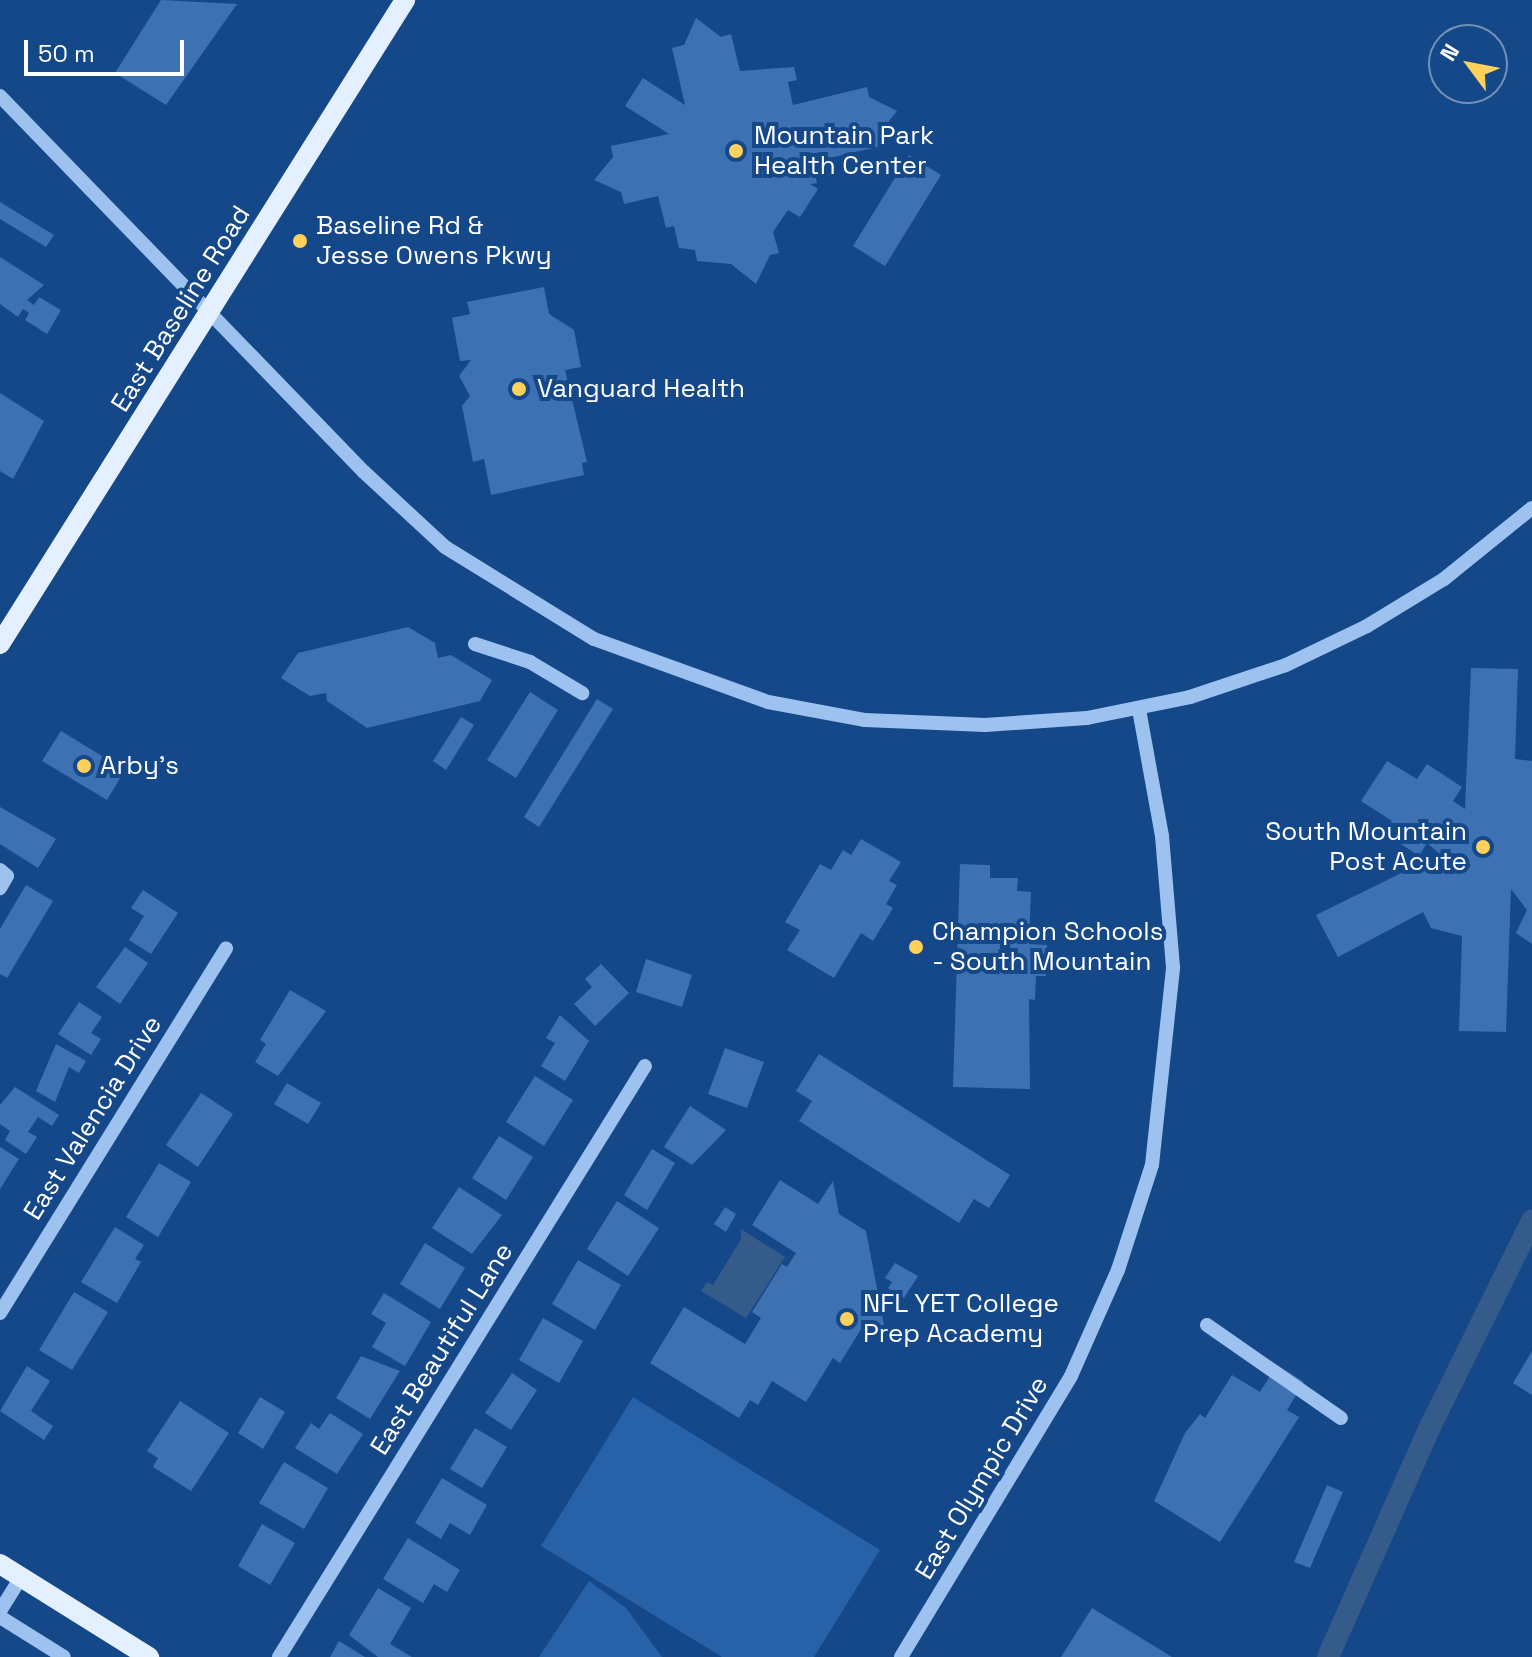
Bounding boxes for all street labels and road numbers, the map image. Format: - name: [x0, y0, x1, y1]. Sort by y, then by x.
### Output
- street label: East Baseline Road: [105, 200, 257, 418]
- street label: East Valencia Drive: [17, 1010, 169, 1226]
- street label: East Beautiful Lane: [364, 1237, 520, 1461]
- street label: East Olympic Drive: [909, 1371, 1055, 1585]

